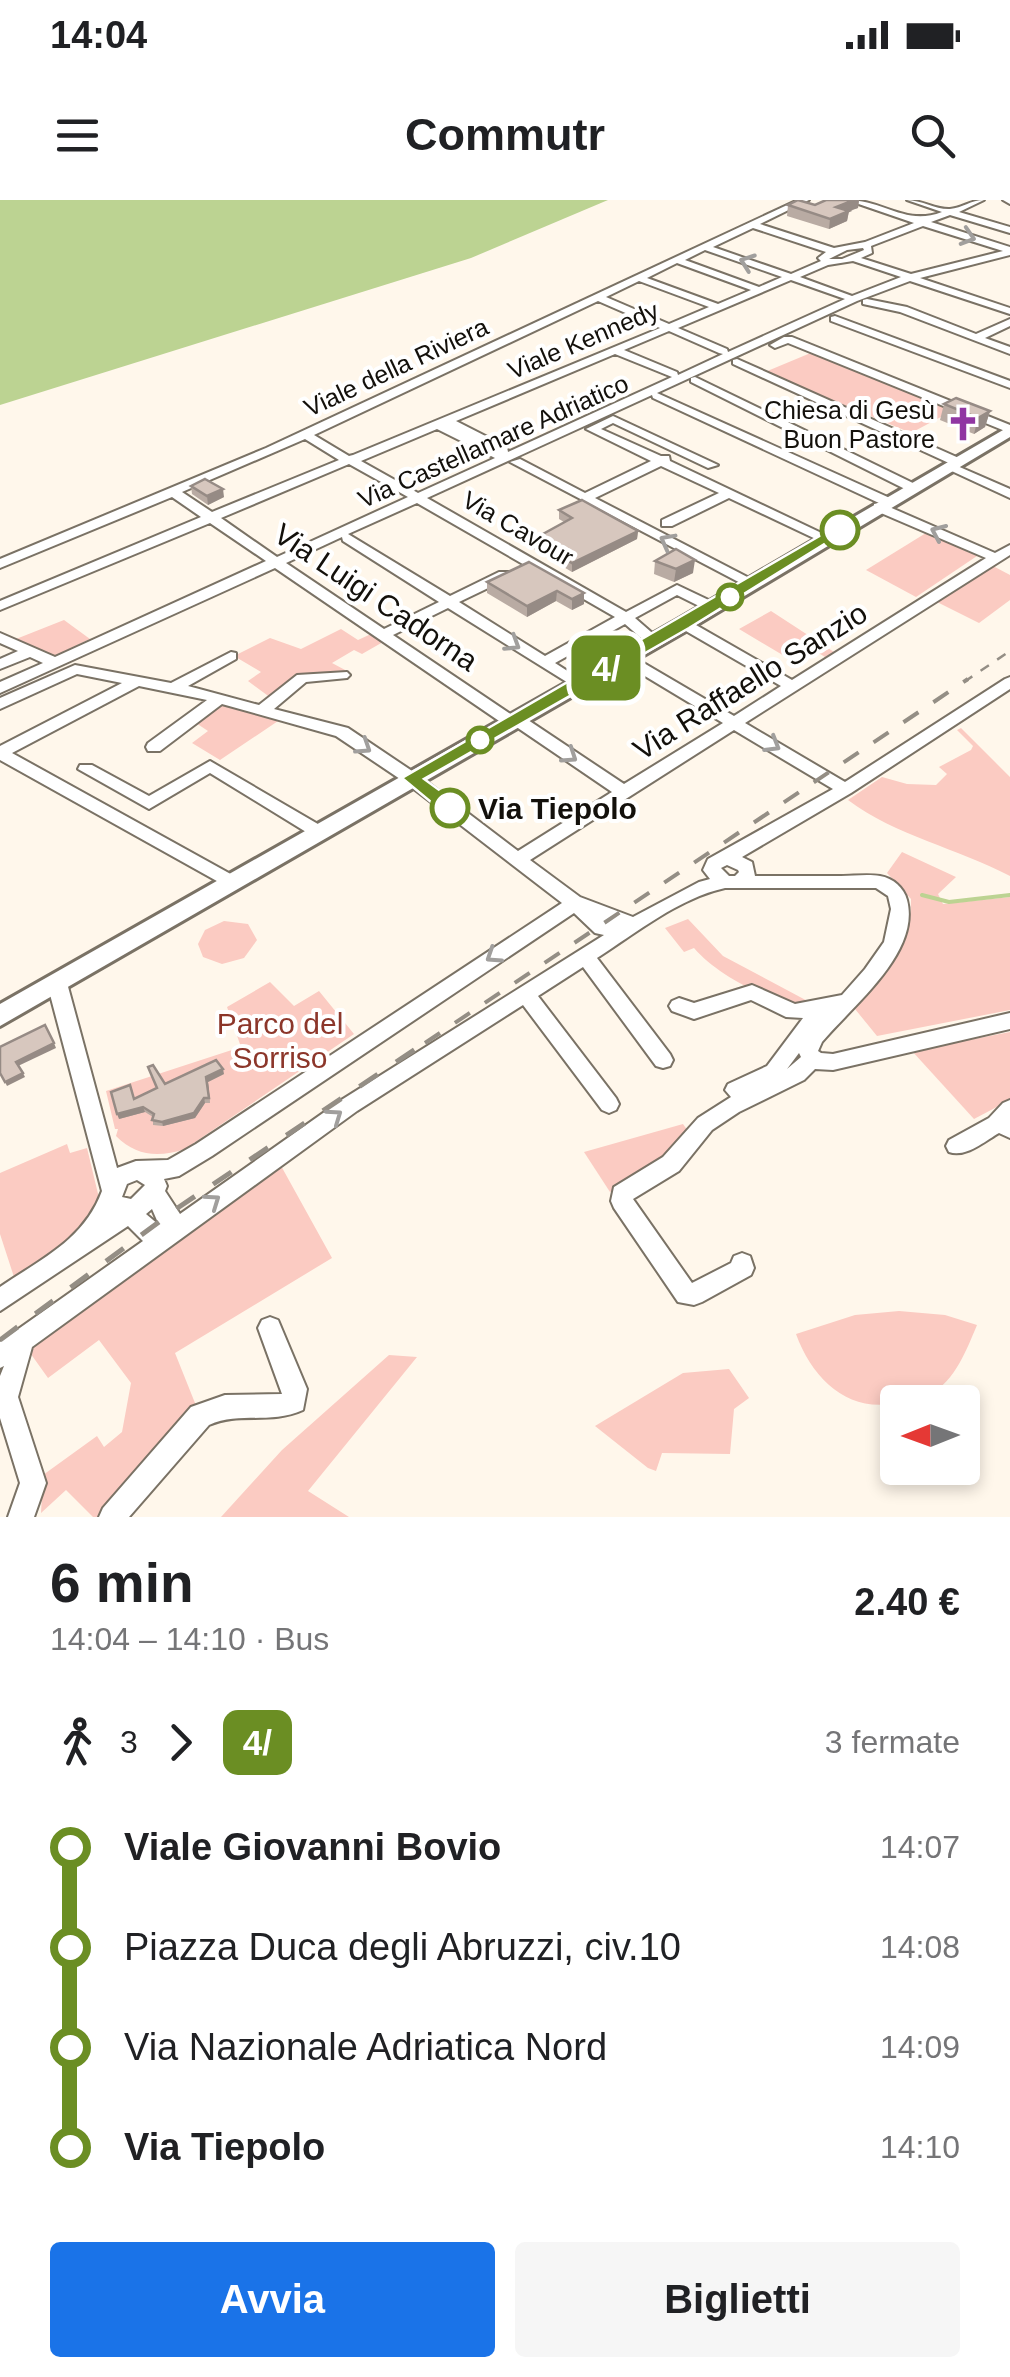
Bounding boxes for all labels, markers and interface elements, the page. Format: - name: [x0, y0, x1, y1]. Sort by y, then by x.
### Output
- text: 14:04: [50, 14, 147, 56]
- icon: menu: [50, 108, 105, 163]
- icon: search: [905, 108, 960, 163]
- text: Commutr: [405, 109, 605, 160]
- one-way arrow: [959, 225, 976, 246]
- one-way arrow: [740, 253, 757, 274]
- street label: Viale Kennedy: [504, 296, 663, 384]
- street label: Viale della Riviera: [300, 312, 492, 422]
- street label: Via Castellamare Adriatico: [354, 369, 632, 513]
- place label: Chiesa di Gesù Buon Pastore: [764, 396, 935, 453]
- church icon: Chiesa di Gesù Buon Pastore: [944, 405, 982, 443]
- street label: Via Cavour: [458, 485, 578, 571]
- unlabelled marker: [821, 511, 859, 549]
- street label: Via Luigi Cadorna: [268, 517, 484, 677]
- one-way arrow: [930, 524, 948, 544]
- one-way arrow: [660, 534, 678, 553]
- unlabelled marker: [717, 584, 743, 610]
- street label: Via Raffaello Sanzio: [627, 596, 873, 766]
- one-way arrow: [503, 631, 521, 650]
- line badge: 4/: [561, 636, 651, 700]
- text: 4/: [591, 649, 621, 688]
- unlabelled marker: [467, 727, 493, 753]
- one-way arrow: [762, 733, 780, 752]
- one-way arrow: [353, 735, 372, 753]
- one-way arrow: [560, 743, 578, 762]
- marker: Via Tiepolo: [431, 789, 469, 827]
- place label: Via Tiepolo: [478, 792, 637, 825]
- one-way arrow: [486, 944, 504, 963]
- park label: Parco del Sorriso: [217, 1007, 343, 1074]
- one-way arrow: [324, 1110, 343, 1128]
- one-way arrow: [201, 1195, 220, 1213]
- north arrow: [880, 1385, 980, 1485]
- map controls: [880, 1385, 980, 1485]
- text: 6 min: [50, 1552, 194, 1614]
- text: 2.40 €: [854, 1581, 960, 1623]
- text: 14:04 – 14:10 · Bus: [50, 1621, 329, 1657]
- icon: walk: [50, 1715, 105, 1770]
- icon: forward: [153, 1715, 208, 1770]
- text: 4/: [243, 1723, 272, 1762]
- text: 3: [120, 1724, 138, 1760]
- text: 3 fermate: [825, 1724, 960, 1760]
- text: Viale Giovanni Bovio: [124, 1826, 501, 1868]
- text: 14:07: [880, 1829, 960, 1865]
- text: Piazza Duca degli Abruzzi, civ.10: [124, 1926, 681, 1968]
- text: 14:08: [880, 1929, 960, 1965]
- text: Via Nazionale Adriatica Nord: [124, 2026, 607, 2068]
- text: 14:09: [880, 2029, 960, 2065]
- text: Via Tiepolo: [124, 2126, 325, 2168]
- text: 14:10: [880, 2129, 960, 2165]
- button: Avvia: [50, 2242, 495, 2357]
- button: Biglietti: [515, 2242, 960, 2357]

